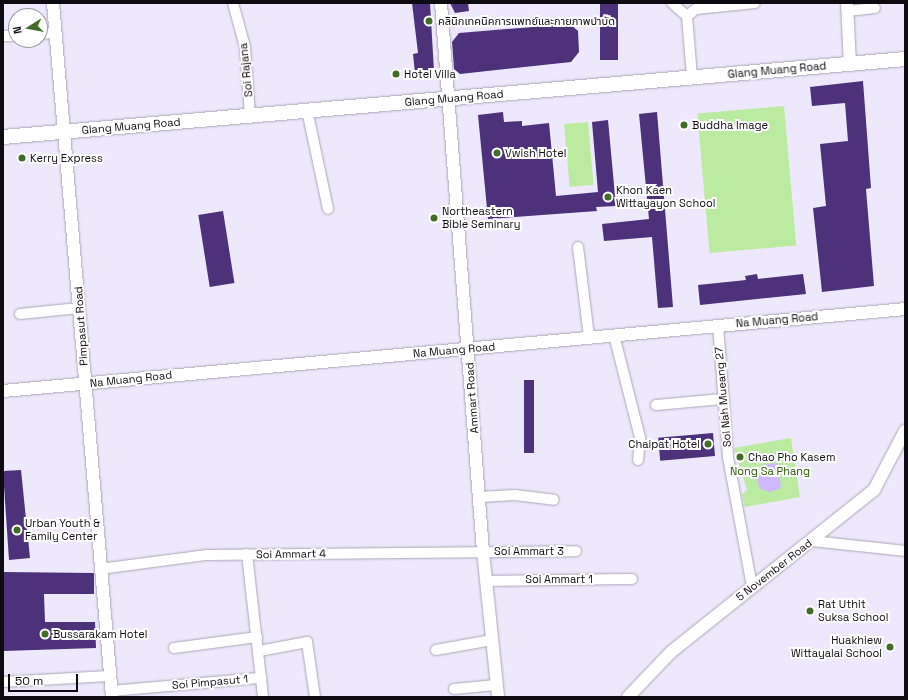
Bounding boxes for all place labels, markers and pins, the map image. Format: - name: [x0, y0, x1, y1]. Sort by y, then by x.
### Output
- place label: คลินิกเทคนิคการแพทย์และกายภาพบำบัด: [438, 14, 615, 28]
- marker: คลินิกเทคนิคการแพทย์และกายภาพบำบัด: [423, 15, 435, 27]
- place label: Hotel Villa: [404, 67, 456, 81]
- marker: Hotel Villa: [391, 69, 401, 79]
- place label: Buddha Image: [692, 118, 768, 132]
- marker: Buddha Image: [679, 120, 689, 130]
- place label: Vwish Hotel: [505, 146, 566, 160]
- marker: Vwish Hotel: [492, 148, 502, 158]
- place label: Kerry Express: [30, 151, 103, 165]
- marker: Kerry Express: [17, 153, 27, 163]
- place label: Khon Kaen Wittayayon School: [616, 184, 715, 210]
- marker: Khon Kaen Wittayayon School: [603, 192, 613, 202]
- place label: Northeastern Bible Seminary: [442, 205, 520, 231]
- marker: Northeastern Bible Seminary: [429, 213, 439, 223]
- place label: Chaipat Hotel: [628, 437, 700, 451]
- marker: Chaipat Hotel: [703, 439, 713, 449]
- place label: Chao Pho Kasem: [748, 450, 835, 464]
- marker: Chao Pho Kasem: [735, 452, 745, 462]
- place label: Urban Youth & Family Center: [25, 517, 100, 543]
- marker: Urban Youth & Family Center: [12, 525, 22, 535]
- place label: Rat Uthit Suksa School: [818, 598, 889, 624]
- marker: Rat Uthit Suksa School: [805, 606, 815, 616]
- place label: Bussarakam Hotel: [53, 627, 147, 641]
- marker: Bussarakam Hotel: [40, 629, 50, 639]
- place label: Huakhiew Wittayalai School: [791, 634, 882, 660]
- marker: Huakhiew Wittayalai School: [885, 642, 895, 652]

